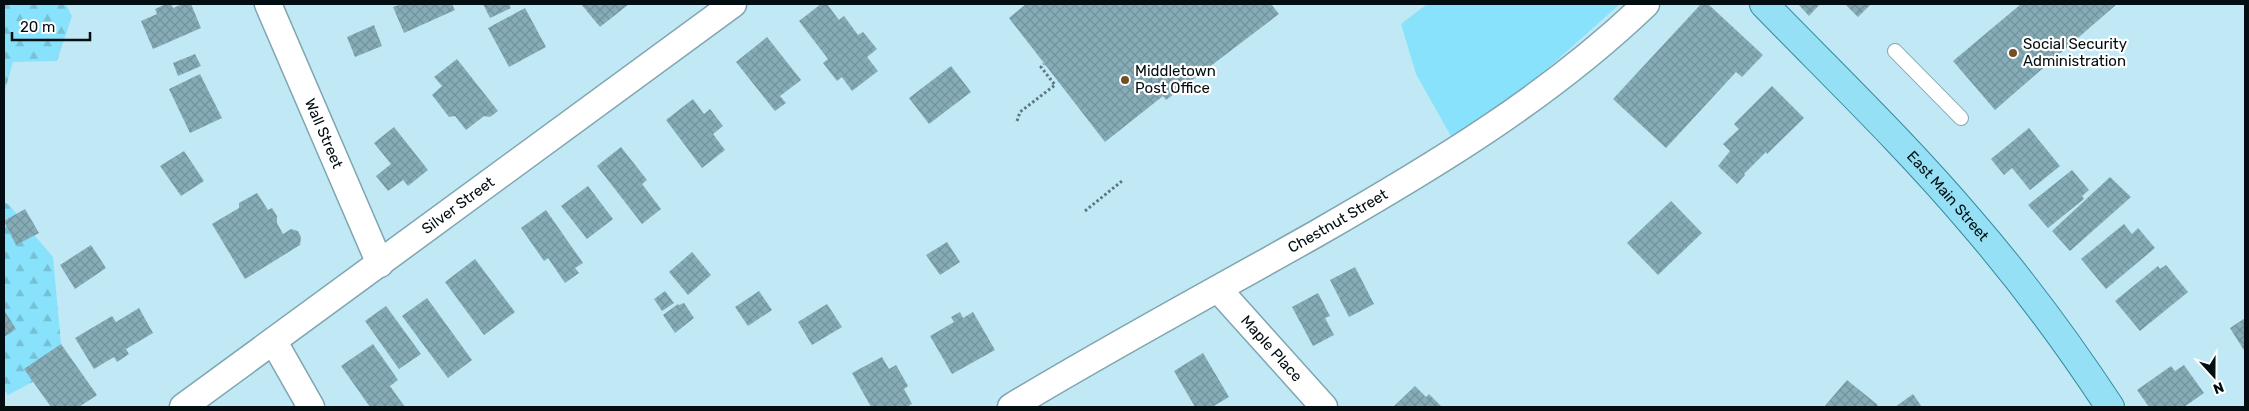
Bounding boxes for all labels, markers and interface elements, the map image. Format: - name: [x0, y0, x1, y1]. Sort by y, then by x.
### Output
- scale bar: [12, 10, 90, 42]
- text: 20 m: [20, 18, 55, 36]
- place label: Social Security Administration: [2023, 35, 2127, 70]
- marker: Social Security Administration: [2007, 47, 2019, 59]
- place label: Middletown Post Office: [1135, 62, 1216, 97]
- marker: Middletown Post Office: [1119, 74, 1131, 86]
- street label: Wall Street: [301, 96, 347, 171]
- street label: East Main Street: [1903, 147, 1993, 245]
- street label: Silver Street: [418, 173, 498, 238]
- street label: Chestnut Street: [1285, 185, 1391, 257]
- street label: Maple Place: [1237, 312, 1306, 385]
- north arrow: [2189, 351, 2239, 401]
- text: N: [2211, 378, 2226, 397]

